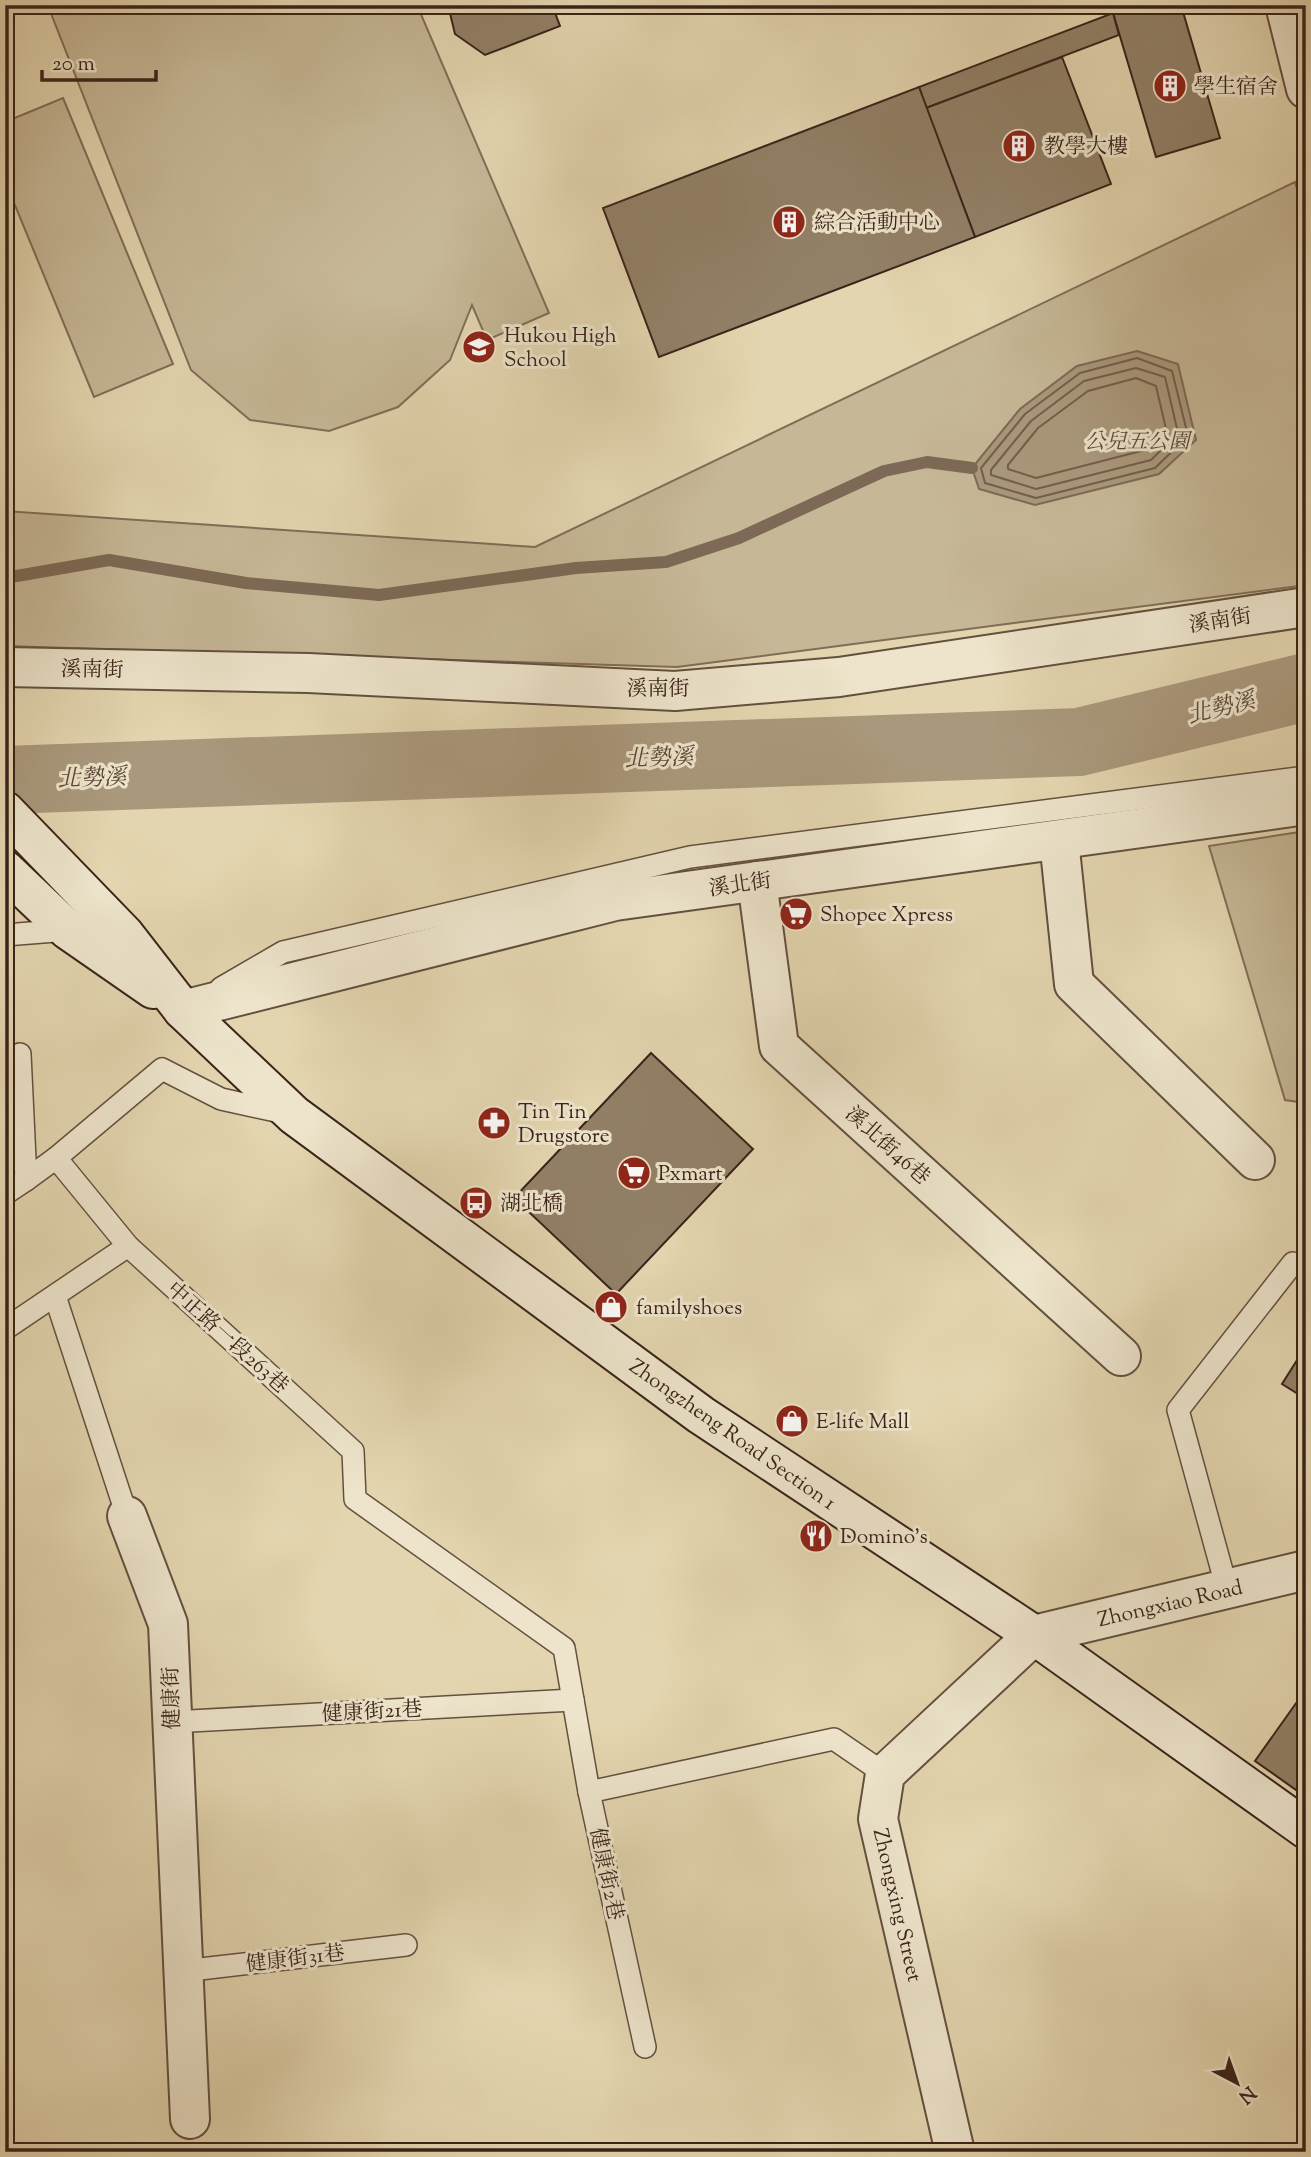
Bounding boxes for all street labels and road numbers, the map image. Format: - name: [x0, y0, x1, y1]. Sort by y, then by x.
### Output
- street label: 溪南街: [1187, 602, 1254, 642]
- street label: 溪南街: [60, 655, 124, 687]
- street label: 溪南街: [627, 675, 690, 705]
- street label: 溪北街: [707, 867, 774, 905]
- street label: 溪北街46巷: [838, 1100, 936, 1193]
- street label: 中正路一段263巷: [159, 1276, 294, 1401]
- street label: Zhongzheng Road Section 1: [622, 1353, 841, 1519]
- street label: Zhongxiao Road: [1095, 1574, 1246, 1636]
- street label: 健康街: [157, 1666, 189, 1730]
- street label: 健康街21巷: [321, 1695, 423, 1731]
- street label: 健康街2巷: [581, 1825, 629, 1923]
- street label: Zhongxing Street: [864, 1826, 928, 1985]
- street label: 健康街31巷: [244, 1939, 347, 1981]

